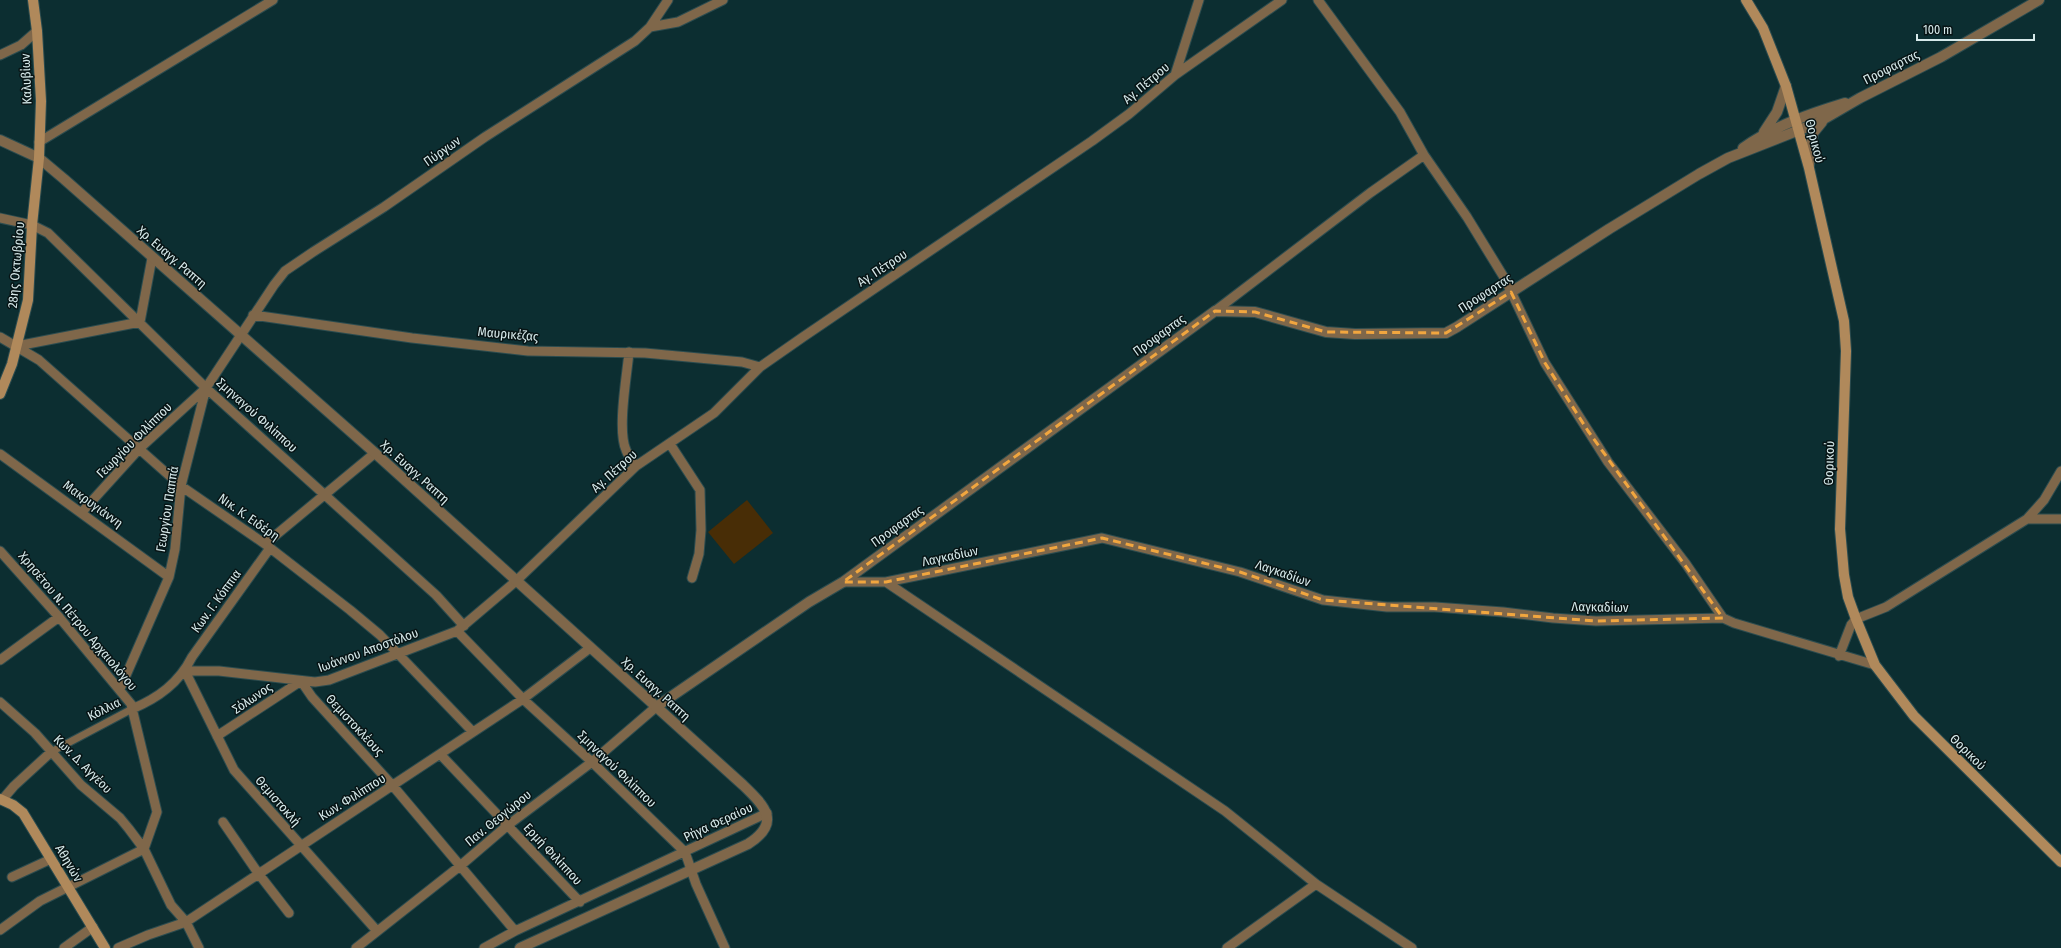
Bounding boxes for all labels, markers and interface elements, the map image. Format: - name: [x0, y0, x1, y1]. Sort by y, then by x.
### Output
- scale bar: [1917, 16, 2034, 42]
- text: 100 m: [1923, 23, 1952, 37]
- street label: Προφαρτας: [1860, 46, 1922, 88]
- street label: Καλυβίων: [18, 53, 34, 105]
- street label: Αγ. Πέτρου: [1120, 59, 1172, 107]
- street label: Θορικού: [1802, 118, 1828, 164]
- street label: Πύργων: [421, 133, 464, 169]
- street label: 28ης Οκτωβρίου: [5, 221, 27, 309]
- street label: Χρ. Ευαγγ. Ραπτη: [134, 223, 210, 291]
- street label: Αγ. Πέτρου: [854, 246, 910, 290]
- street label: Προφαρτας: [1455, 270, 1515, 316]
- street label: Προφαρτας: [1130, 311, 1188, 359]
- street label: Μαυρικέζας: [477, 324, 539, 344]
- street label: Σμηναγού Φιλίππου: [214, 375, 300, 455]
- street label: Γεωργίου Φιλίππου: [93, 399, 175, 481]
- street label: Χρ. Ευαγγ. Ραπτη: [378, 437, 452, 507]
- street label: Θορικού: [1821, 440, 1837, 486]
- street label: Αγ. Πέτρου: [588, 447, 640, 495]
- street label: Γεωργίου Παππά: [153, 465, 181, 553]
- street label: Μακρυγιάννη: [60, 477, 126, 531]
- street label: Νικ. Κ. Ειδέρη: [216, 490, 282, 544]
- street label: Προφαρτας: [868, 502, 926, 550]
- street label: Λαγκαδίων: [920, 543, 980, 569]
- street label: Χρησέτου Ν. Πέτρου Αρχαιολόγου: [15, 549, 141, 693]
- street label: Λαγκαδίων: [1254, 557, 1313, 590]
- street label: Κων. Γ. Κόππια: [188, 566, 244, 636]
- street label: Λαγκαδίων: [1571, 599, 1629, 615]
- street label: Ιωάννου Αποστόλου: [316, 625, 420, 675]
- street label: Χρ. Ευαγγ. Ραπτη: [619, 654, 693, 724]
- street label: Σόλωνος: [229, 679, 275, 717]
- street label: Θεμιστοκλέους: [323, 691, 388, 759]
- street label: Κόλλια: [85, 694, 123, 724]
- street label: Σμηναγού Φιλίππου: [575, 728, 659, 810]
- street label: Θορικού: [1947, 731, 1989, 773]
- street label: Κων. Δ. Αγγέου: [51, 732, 115, 796]
- street label: Κων. Φιλίππου: [316, 771, 388, 823]
- street label: Θεμιστοκλή: [252, 773, 304, 829]
- street label: Παν. Θεογώρου: [462, 787, 534, 849]
- street label: Ρήγα Φεραίου: [681, 799, 755, 845]
- street label: Ερμή Φιλίππου: [521, 820, 585, 888]
- street label: Αθηνών: [52, 842, 86, 885]

